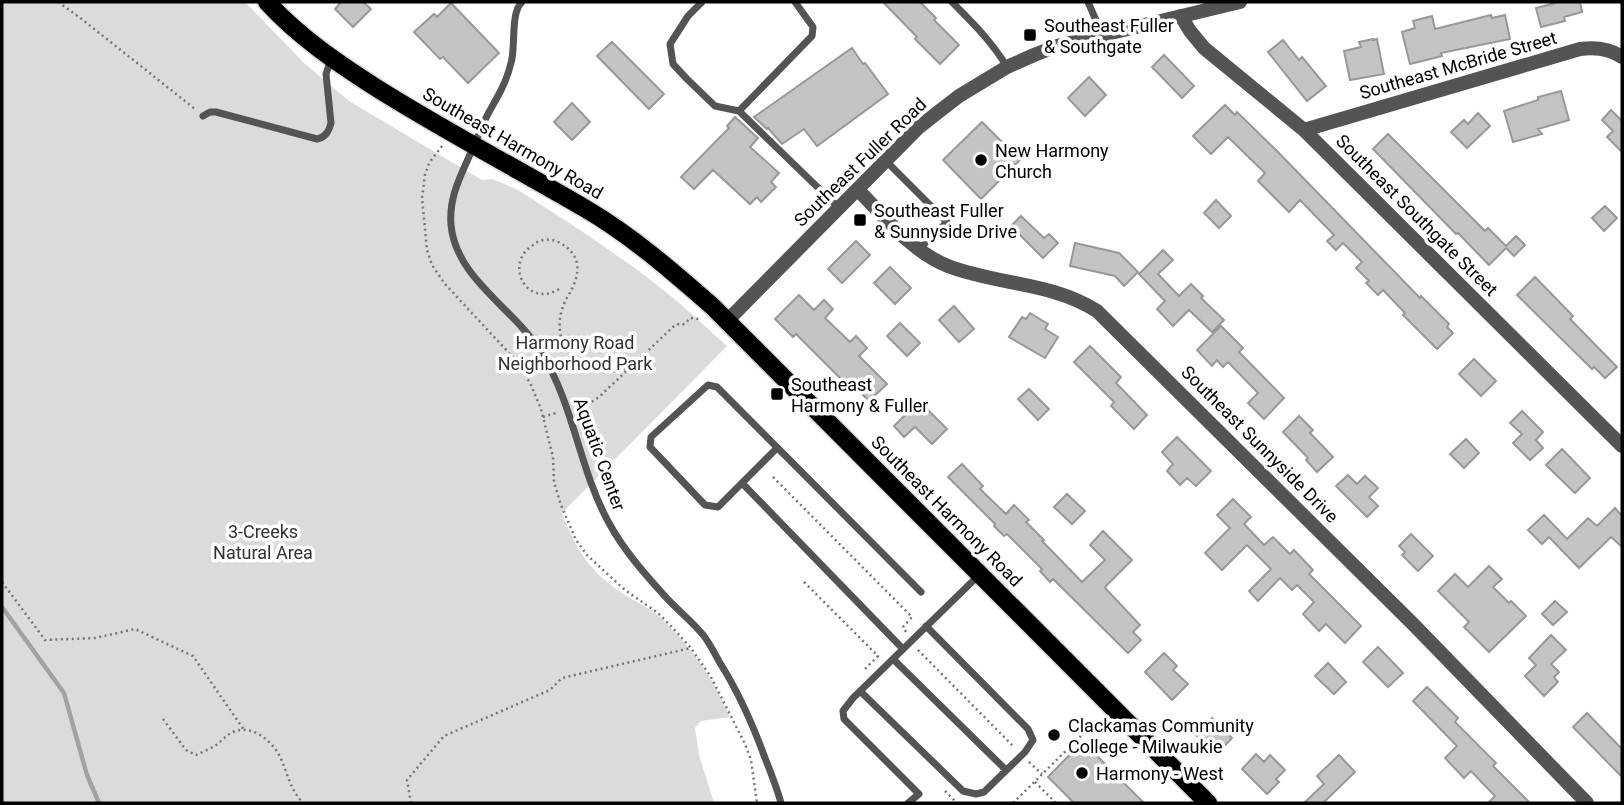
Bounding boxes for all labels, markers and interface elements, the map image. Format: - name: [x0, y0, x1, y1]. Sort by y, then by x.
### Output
- place label: Southeast Fuller & Southgate: [1044, 15, 1174, 57]
- marker: Southeast Fuller & Southgate: [1022, 27, 1038, 43]
- street label: Southeast McBride Street: [1357, 27, 1559, 103]
- street label: Southeast Harmony Road: [419, 83, 607, 203]
- street label: Southeast Fuller Road: [790, 93, 930, 231]
- street label: Southeast Southgate Street: [1332, 130, 1502, 300]
- place label: New Harmony Church: [995, 140, 1109, 182]
- marker: New Harmony Church: [973, 152, 989, 168]
- place label: Southeast Fuller & Sunnyside Drive: [874, 200, 1017, 242]
- marker: Southeast Fuller & Sunnyside Drive: [852, 212, 868, 228]
- park label: Harmony Road Neighborhood Park: [498, 332, 653, 374]
- street label: Southeast Sunnyside Drive: [1177, 361, 1343, 527]
- place label: Southeast Harmony & Fuller: [791, 374, 928, 416]
- marker: Southeast Harmony & Fuller: [769, 386, 785, 402]
- street label: Aquatic Center: [570, 395, 630, 513]
- street label: Southeast Harmony Road: [867, 431, 1027, 591]
- park label: 3-Creeks Natural Area: [213, 521, 313, 563]
- place label: Clackamas Community College - Milwaukie: [1068, 715, 1254, 757]
- marker: Clackamas Community College - Milwaukie: [1046, 727, 1062, 743]
- place label: Harmony - West: [1096, 763, 1224, 784]
- marker: Harmony - West: [1074, 765, 1090, 781]

